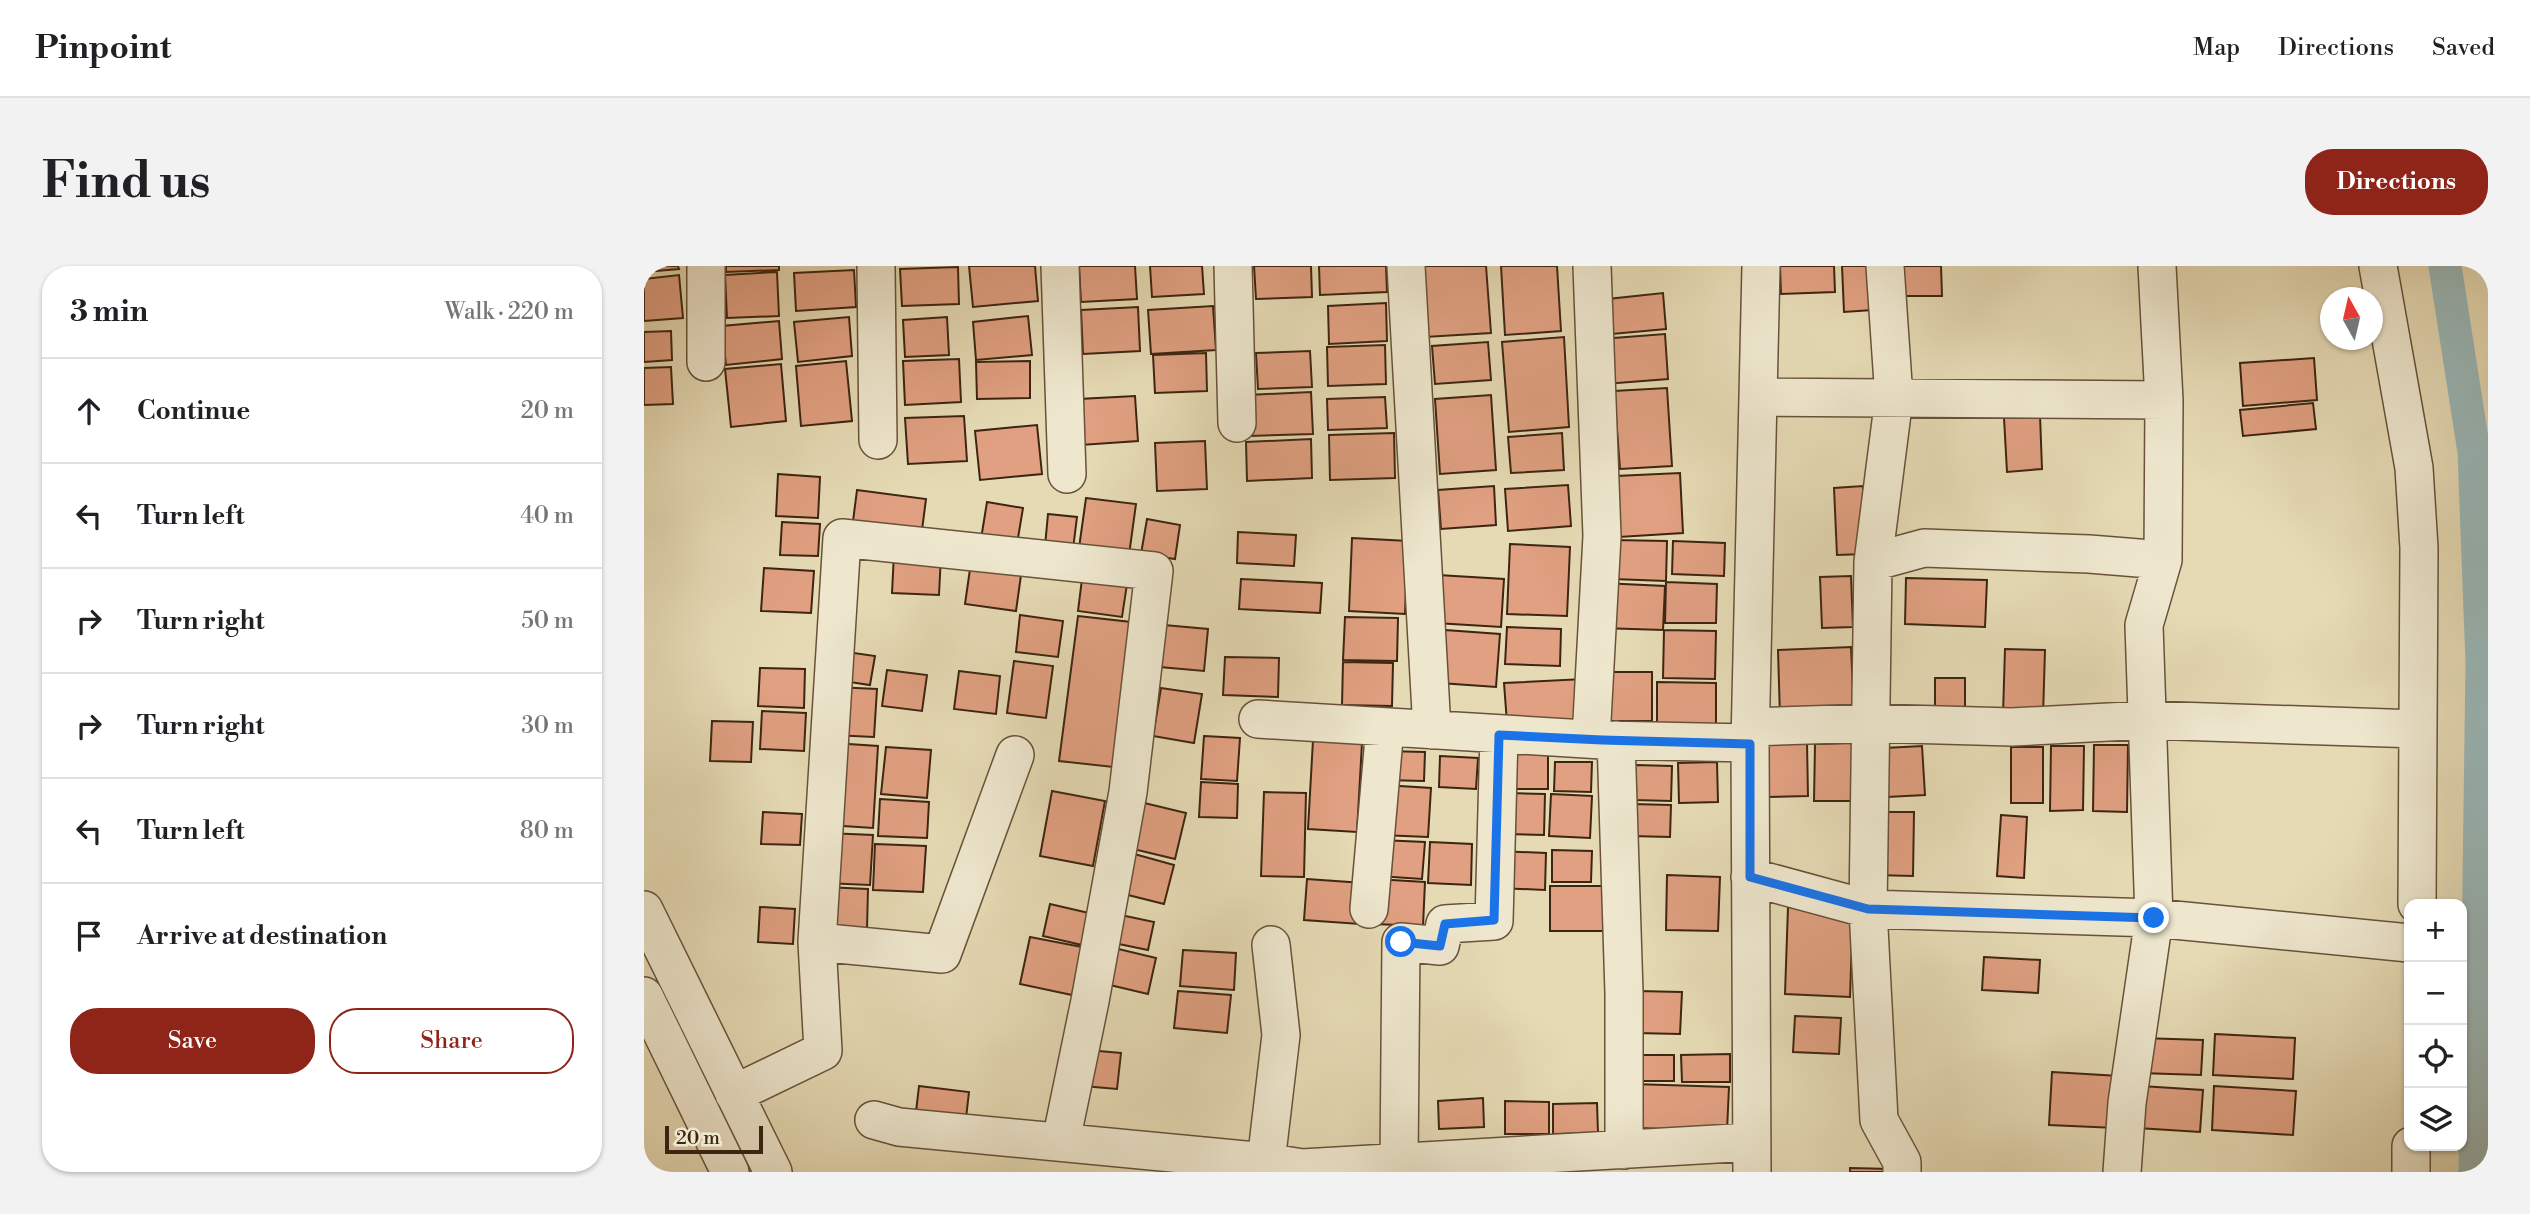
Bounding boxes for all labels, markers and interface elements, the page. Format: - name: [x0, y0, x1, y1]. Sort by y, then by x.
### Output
- text: Pinpoint: [35, 28, 172, 69]
- text: Map: [2193, 33, 2240, 63]
- text: Directions: [2278, 33, 2394, 63]
- text: Saved: [2432, 33, 2495, 63]
- button: Directions: [2305, 149, 2488, 215]
- text: Find us: [42, 152, 211, 213]
- north arrow: [2320, 287, 2383, 350]
- text: 3 min: [70, 293, 148, 331]
- text: Walk · 220 m: [445, 298, 574, 326]
- icon: ahead: [70, 392, 108, 430]
- text: Continue: [137, 395, 250, 427]
- text: 20 m: [521, 397, 574, 425]
- icon: left: [70, 497, 108, 535]
- text: Turn left: [137, 500, 245, 532]
- text: 40 m: [520, 502, 574, 530]
- icon: right: [70, 602, 108, 640]
- text: Turn right: [137, 605, 265, 637]
- text: 50 m: [521, 607, 574, 635]
- icon: right: [70, 707, 108, 745]
- text: Turn right: [137, 710, 265, 742]
- text: 30 m: [521, 712, 574, 740]
- icon: left: [70, 812, 108, 850]
- text: Turn left: [137, 815, 245, 847]
- text: 80 m: [520, 817, 574, 845]
- map controls: [2404, 899, 2467, 1151]
- button: +: [2404, 899, 2467, 962]
- route end: [2138, 902, 2169, 933]
- icon: arrive: [70, 917, 108, 955]
- text: Arrive at destination: [137, 920, 387, 952]
- route start: [1385, 926, 1416, 957]
- button: −: [2404, 962, 2467, 1025]
- button: Save: [70, 1008, 315, 1074]
- button: Share: [329, 1008, 574, 1074]
- button: locate: [2404, 1025, 2467, 1088]
- button: layers: [2404, 1088, 2467, 1151]
- scale bar: [665, 1123, 763, 1155]
- text: 20 m: [676, 1126, 720, 1150]

